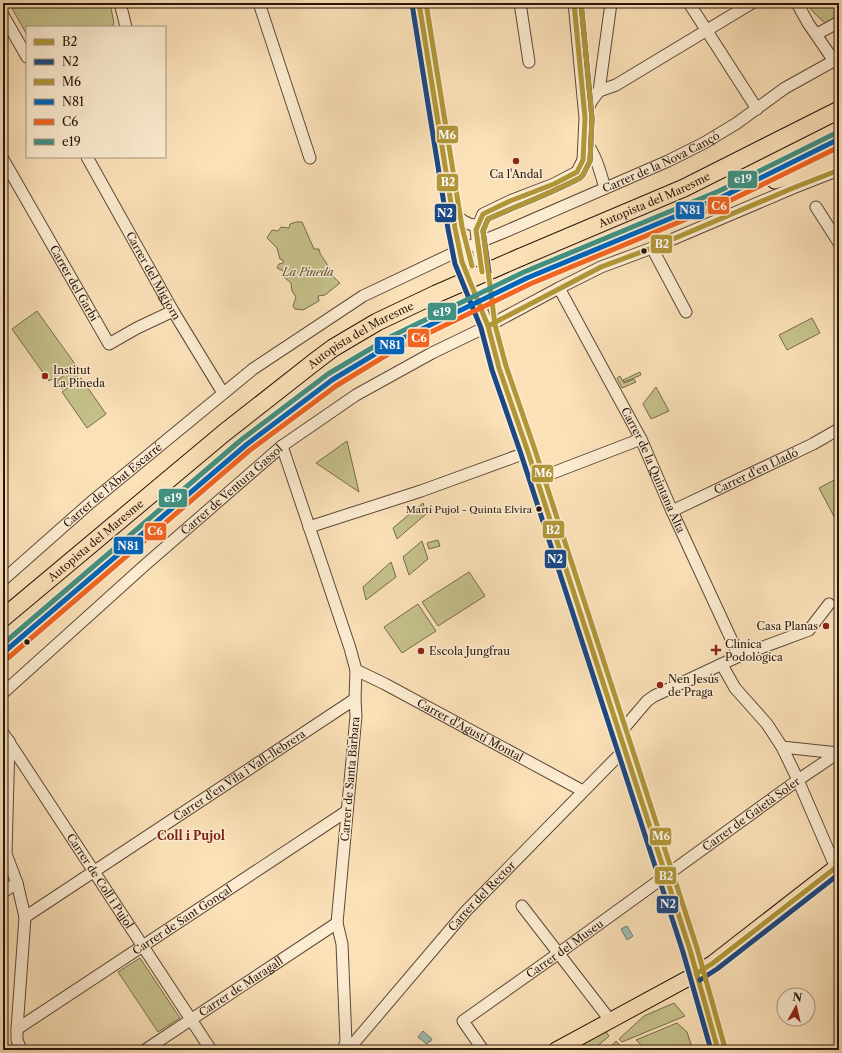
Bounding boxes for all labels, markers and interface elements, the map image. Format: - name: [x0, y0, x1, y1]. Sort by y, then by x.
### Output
- legend: [26, 26, 166, 158]
- text: B2: [62, 34, 77, 49]
- text: N2: [62, 54, 79, 69]
- text: M6: [62, 74, 81, 89]
- text: N81: [62, 94, 84, 109]
- text: C6: [62, 114, 78, 129]
- line badge: M6: [436, 125, 459, 144]
- text: M6: [438, 128, 457, 142]
- street label: Carrer de la Nova Cançó: [600, 128, 722, 196]
- text: e19: [62, 134, 81, 149]
- marker: Ca l'Andal: [511, 156, 521, 166]
- place label: Ca l'Andal: [490, 167, 543, 181]
- street label: Autopista del Maresme: [595, 169, 712, 231]
- line badge: e19: [727, 170, 758, 189]
- text: e19: [734, 172, 752, 186]
- line badge: B2: [436, 173, 459, 192]
- text: B2: [441, 175, 456, 189]
- line badge: C6: [707, 196, 730, 215]
- text: C6: [711, 199, 727, 213]
- line badge: N81: [675, 201, 705, 220]
- line badge: N2: [434, 203, 457, 223]
- text: N81: [679, 203, 701, 217]
- text: N2: [437, 206, 454, 220]
- street label: Carrer del Migjorn: [123, 229, 184, 323]
- line badge: B2: [650, 234, 673, 254]
- text: B2: [655, 237, 670, 251]
- street label: Carrer del Garbí: [47, 243, 102, 324]
- unlabelled marker: [639, 246, 649, 256]
- park label: La Pineda: [281, 265, 334, 279]
- street label: Autopista del Maresme: [304, 299, 416, 372]
- line badge: e19: [427, 302, 457, 321]
- text: e19: [433, 305, 451, 319]
- line badge: C6: [407, 328, 430, 348]
- text: C6: [411, 331, 427, 345]
- line badge: N81: [374, 336, 405, 355]
- text: N81: [379, 338, 401, 352]
- place label: Institut La Pineda: [53, 363, 105, 390]
- marker: Institut La Pineda: [40, 371, 50, 381]
- street label: Carrer de la Quintana Alta: [618, 405, 688, 535]
- street label: Carrer de l'Abat Escarré: [60, 440, 165, 530]
- street label: Carrer de Ventura Gassol: [178, 441, 286, 538]
- street label: Carrer d'en Lladó: [712, 445, 801, 497]
- line badge: M6: [531, 464, 554, 483]
- text: M6: [534, 466, 553, 480]
- line badge: e19: [158, 488, 188, 508]
- text: e19: [164, 491, 182, 505]
- street label: Autopista del Maresme: [44, 496, 147, 585]
- place label: Martí Pujol - Quinta Elvira: [406, 503, 533, 516]
- marker: Martí Pujol - Quinta Elvira: [534, 504, 544, 514]
- line badge: B2: [542, 520, 565, 539]
- line badge: C6: [144, 522, 167, 541]
- text: B2: [546, 523, 561, 537]
- text: C6: [147, 524, 163, 538]
- line badge: N81: [113, 536, 144, 555]
- text: N81: [117, 539, 139, 553]
- line badge: N2: [544, 549, 567, 569]
- text: N2: [547, 552, 564, 566]
- place label: Casa Planas: [757, 619, 818, 633]
- marker: Casa Planas: [821, 621, 831, 631]
- unlabelled marker: [22, 637, 32, 647]
- place label: Clínica Podològica: [725, 637, 783, 664]
- place label: Escola Jungfrau: [429, 644, 510, 658]
- marker: Clínica Podològica: [710, 644, 722, 656]
- marker: Escola Jungfrau: [416, 646, 426, 656]
- place label: Nen Jesús de Praga: [668, 672, 719, 699]
- marker: Nen Jesús de Praga: [655, 680, 665, 690]
- street label: Carrer d'Agustí Montal: [415, 696, 526, 765]
- street label: Carrer de Santa Bàrbara: [338, 716, 362, 842]
- street label: Carrer d'en Vila i Vall-llebrera: [171, 727, 308, 824]
- street label: Carrer de Gaietà Soler: [700, 774, 803, 854]
- line badge: M6: [649, 827, 672, 846]
- district label: Coll i Pujol: [157, 828, 225, 843]
- text: M6: [652, 829, 671, 843]
- street label: Carrer de Coll i Pujol: [64, 831, 137, 932]
- street label: Carrer del Rector: [445, 858, 518, 934]
- line badge: B2: [654, 866, 677, 885]
- text: B2: [659, 869, 674, 883]
- street label: Carrer de Sant Gonçal: [130, 882, 235, 958]
- line badge: N2: [656, 895, 679, 914]
- text: N2: [660, 897, 677, 911]
- street label: Carrer del Museu: [523, 916, 606, 981]
- street label: Carrer de Maragall: [196, 953, 286, 1019]
- north arrow: [776, 987, 816, 1027]
- text: N: [792, 990, 804, 1005]

